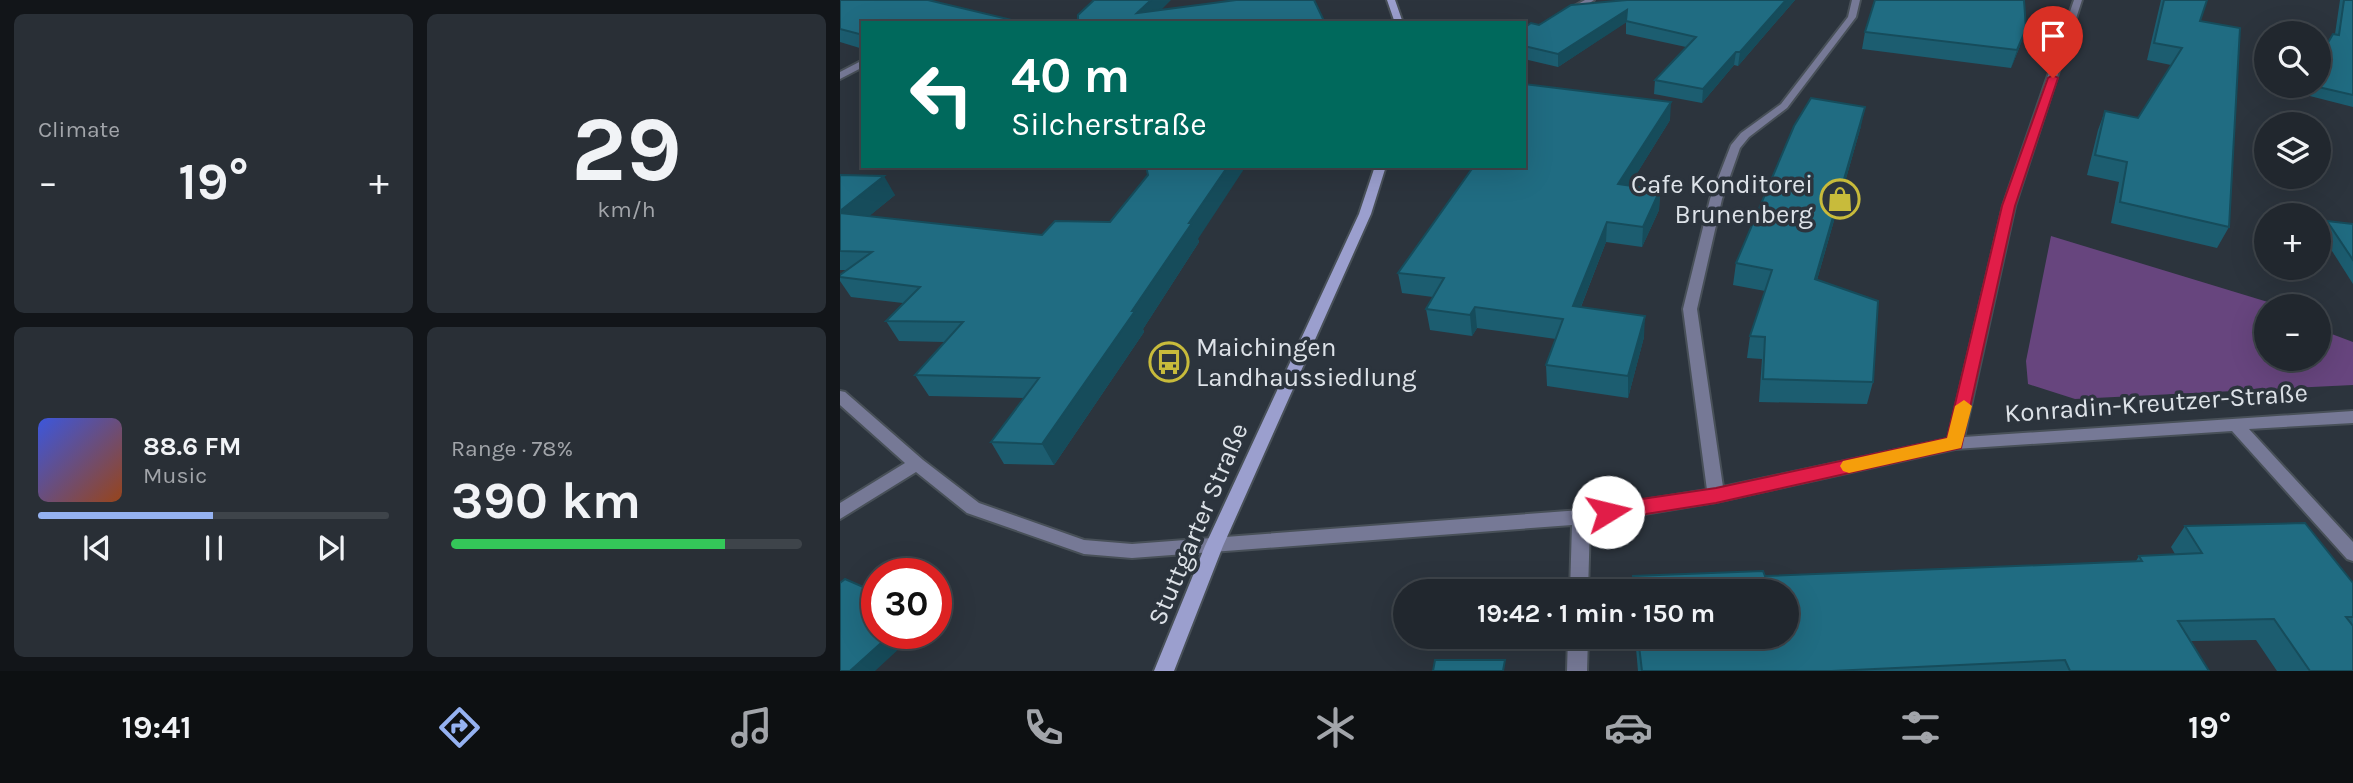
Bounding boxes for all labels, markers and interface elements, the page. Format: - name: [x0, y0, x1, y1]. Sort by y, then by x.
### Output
- pin: [2023, 6, 2083, 78]
- icon: arrive: [2034, 17, 2072, 55]
- map controls: [2254, 21, 2331, 371]
- button: search: [2254, 21, 2331, 98]
- text: 40 m: [1011, 47, 1130, 104]
- icon: left: [896, 49, 987, 140]
- text: 29: [571, 97, 682, 203]
- text: Silcherstraße: [1011, 106, 1207, 143]
- button: layers: [2254, 112, 2331, 189]
- text: Climate: [38, 116, 120, 143]
- text: 19°: [178, 151, 249, 212]
- text: −: [38, 160, 58, 205]
- text: +: [369, 160, 389, 205]
- place label: Cafe Konditorei Brunenberg: [1631, 169, 1813, 230]
- shop icon: Cafe Konditorei Brunenberg: [1819, 178, 1861, 220]
- text: km/h: [597, 196, 656, 223]
- button: +: [2254, 203, 2331, 280]
- button: −: [2254, 294, 2331, 371]
- place label: Maichingen Landhaussiedlung: [1196, 332, 1417, 393]
- bus stop icon: Maichingen Landhaussiedlung: [1148, 341, 1190, 383]
- street label: Konradin-Kreutzer-Straße: [2003, 377, 2309, 429]
- street label: Stuttgarter Straße: [1141, 418, 1255, 630]
- text: 88.6 FM: [143, 431, 242, 462]
- text: Range · 78%: [451, 435, 573, 462]
- text: Music: [143, 462, 207, 489]
- text: 390 km: [451, 470, 641, 531]
- position arrow: [1571, 475, 1645, 549]
- icon: previous: [78, 529, 116, 567]
- icon: pause: [195, 529, 233, 567]
- icon: next: [312, 529, 350, 567]
- speed limit sign: 30: [861, 558, 952, 649]
- text: 19:42 · 1 min · 150 m: [1477, 598, 1715, 629]
- icon: directions: [435, 703, 484, 752]
- icon: music: [727, 703, 776, 752]
- icon: phone: [1019, 703, 1068, 752]
- icon: climate: [1311, 703, 1360, 752]
- icon: car: [1604, 703, 1653, 752]
- icon: filters: [1896, 703, 1945, 752]
- text: 19:41: [122, 709, 192, 746]
- text: 19°: [2188, 709, 2231, 746]

